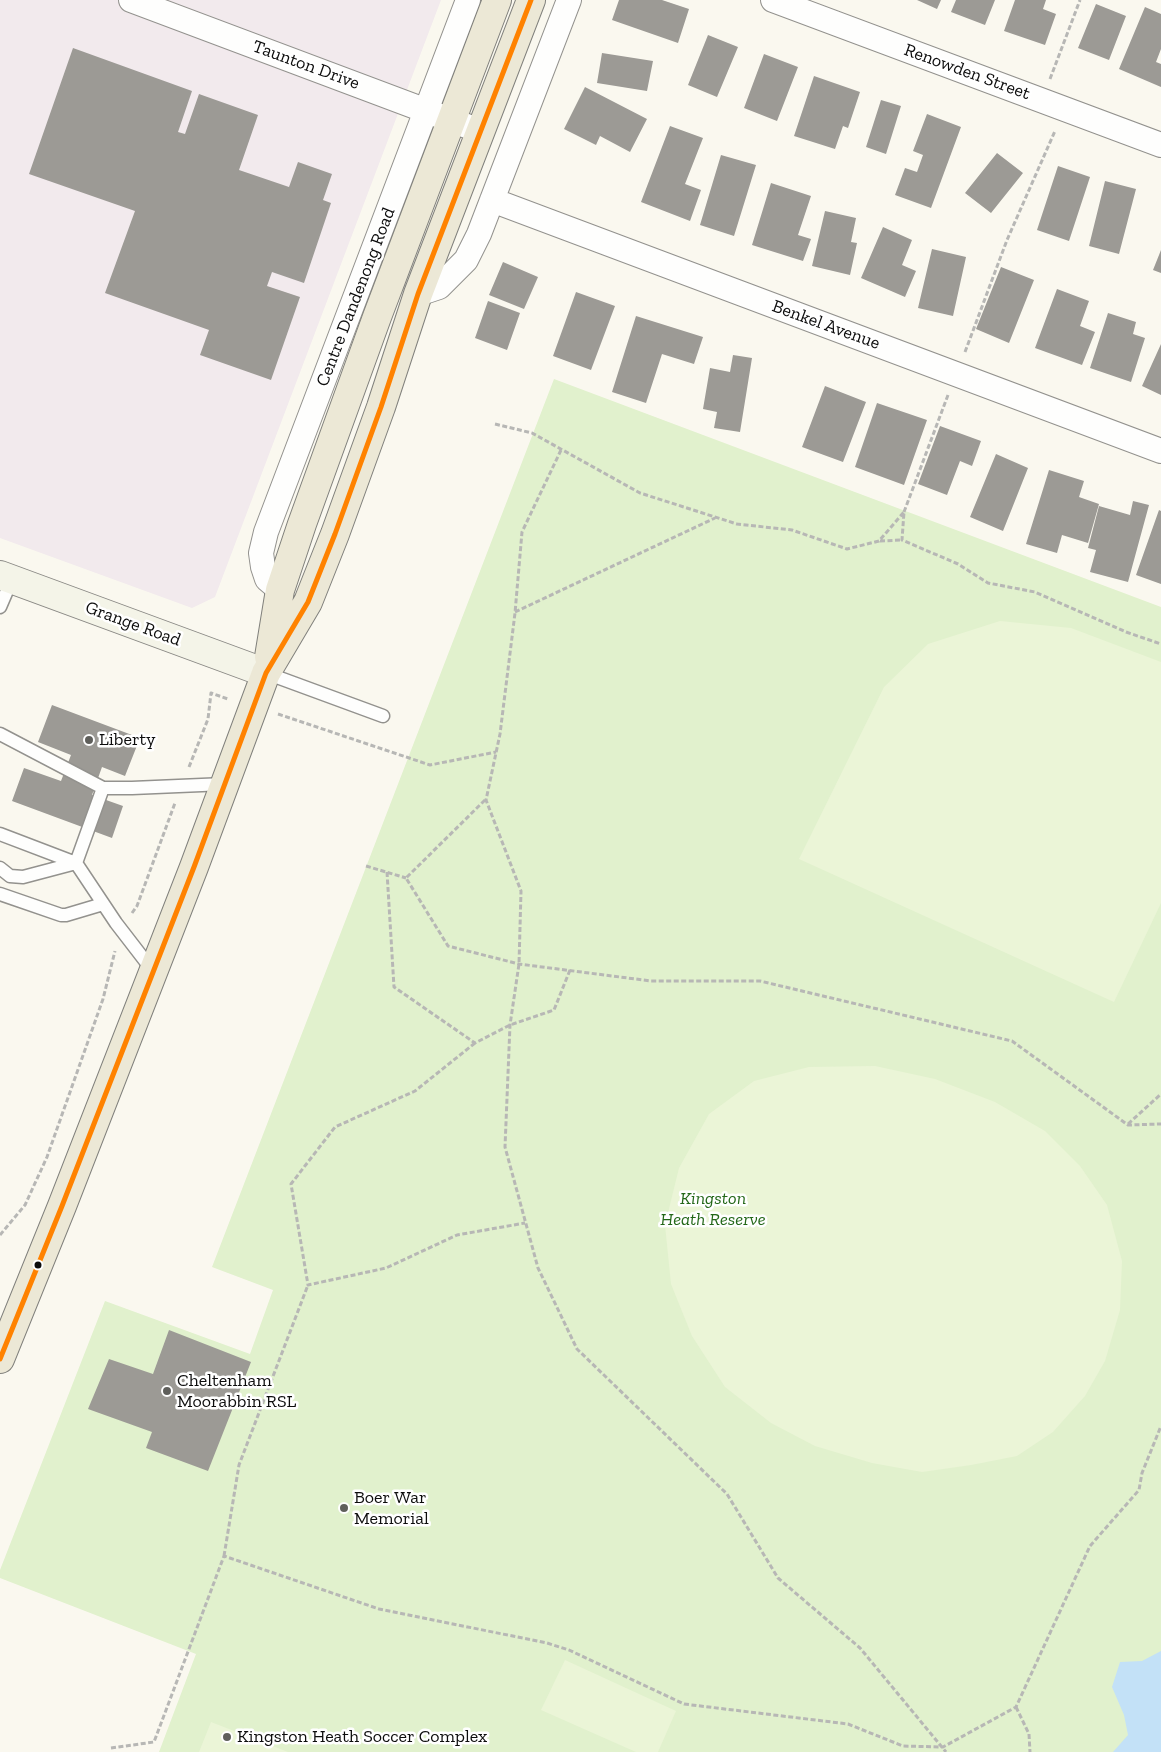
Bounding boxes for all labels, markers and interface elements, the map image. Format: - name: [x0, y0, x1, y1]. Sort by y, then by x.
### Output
- street label: Taunton Drive: [249, 36, 363, 94]
- street label: Renowden Street: [901, 39, 1033, 105]
- street label: Centre Dandenong Road: [312, 205, 400, 389]
- street label: Benkel Avenue: [769, 296, 883, 354]
- street label: Grange Road: [82, 597, 184, 651]
- place label: Liberty: [99, 729, 155, 751]
- marker: Liberty: [83, 734, 95, 746]
- park label: Kingston Heath Reserve: [660, 1188, 766, 1230]
- unlabelled marker: [33, 1260, 43, 1270]
- place label: Cheltenham Moorabbin RSL: [177, 1370, 296, 1412]
- marker: Cheltenham Moorabbin RSL: [161, 1385, 173, 1397]
- place label: Boer War Memorial: [354, 1487, 429, 1530]
- marker: Boer War Memorial: [338, 1502, 350, 1514]
- place label: Kingston Heath Soccer Complex: [237, 1726, 487, 1748]
- marker: Kingston Heath Soccer Complex: [221, 1731, 233, 1743]

